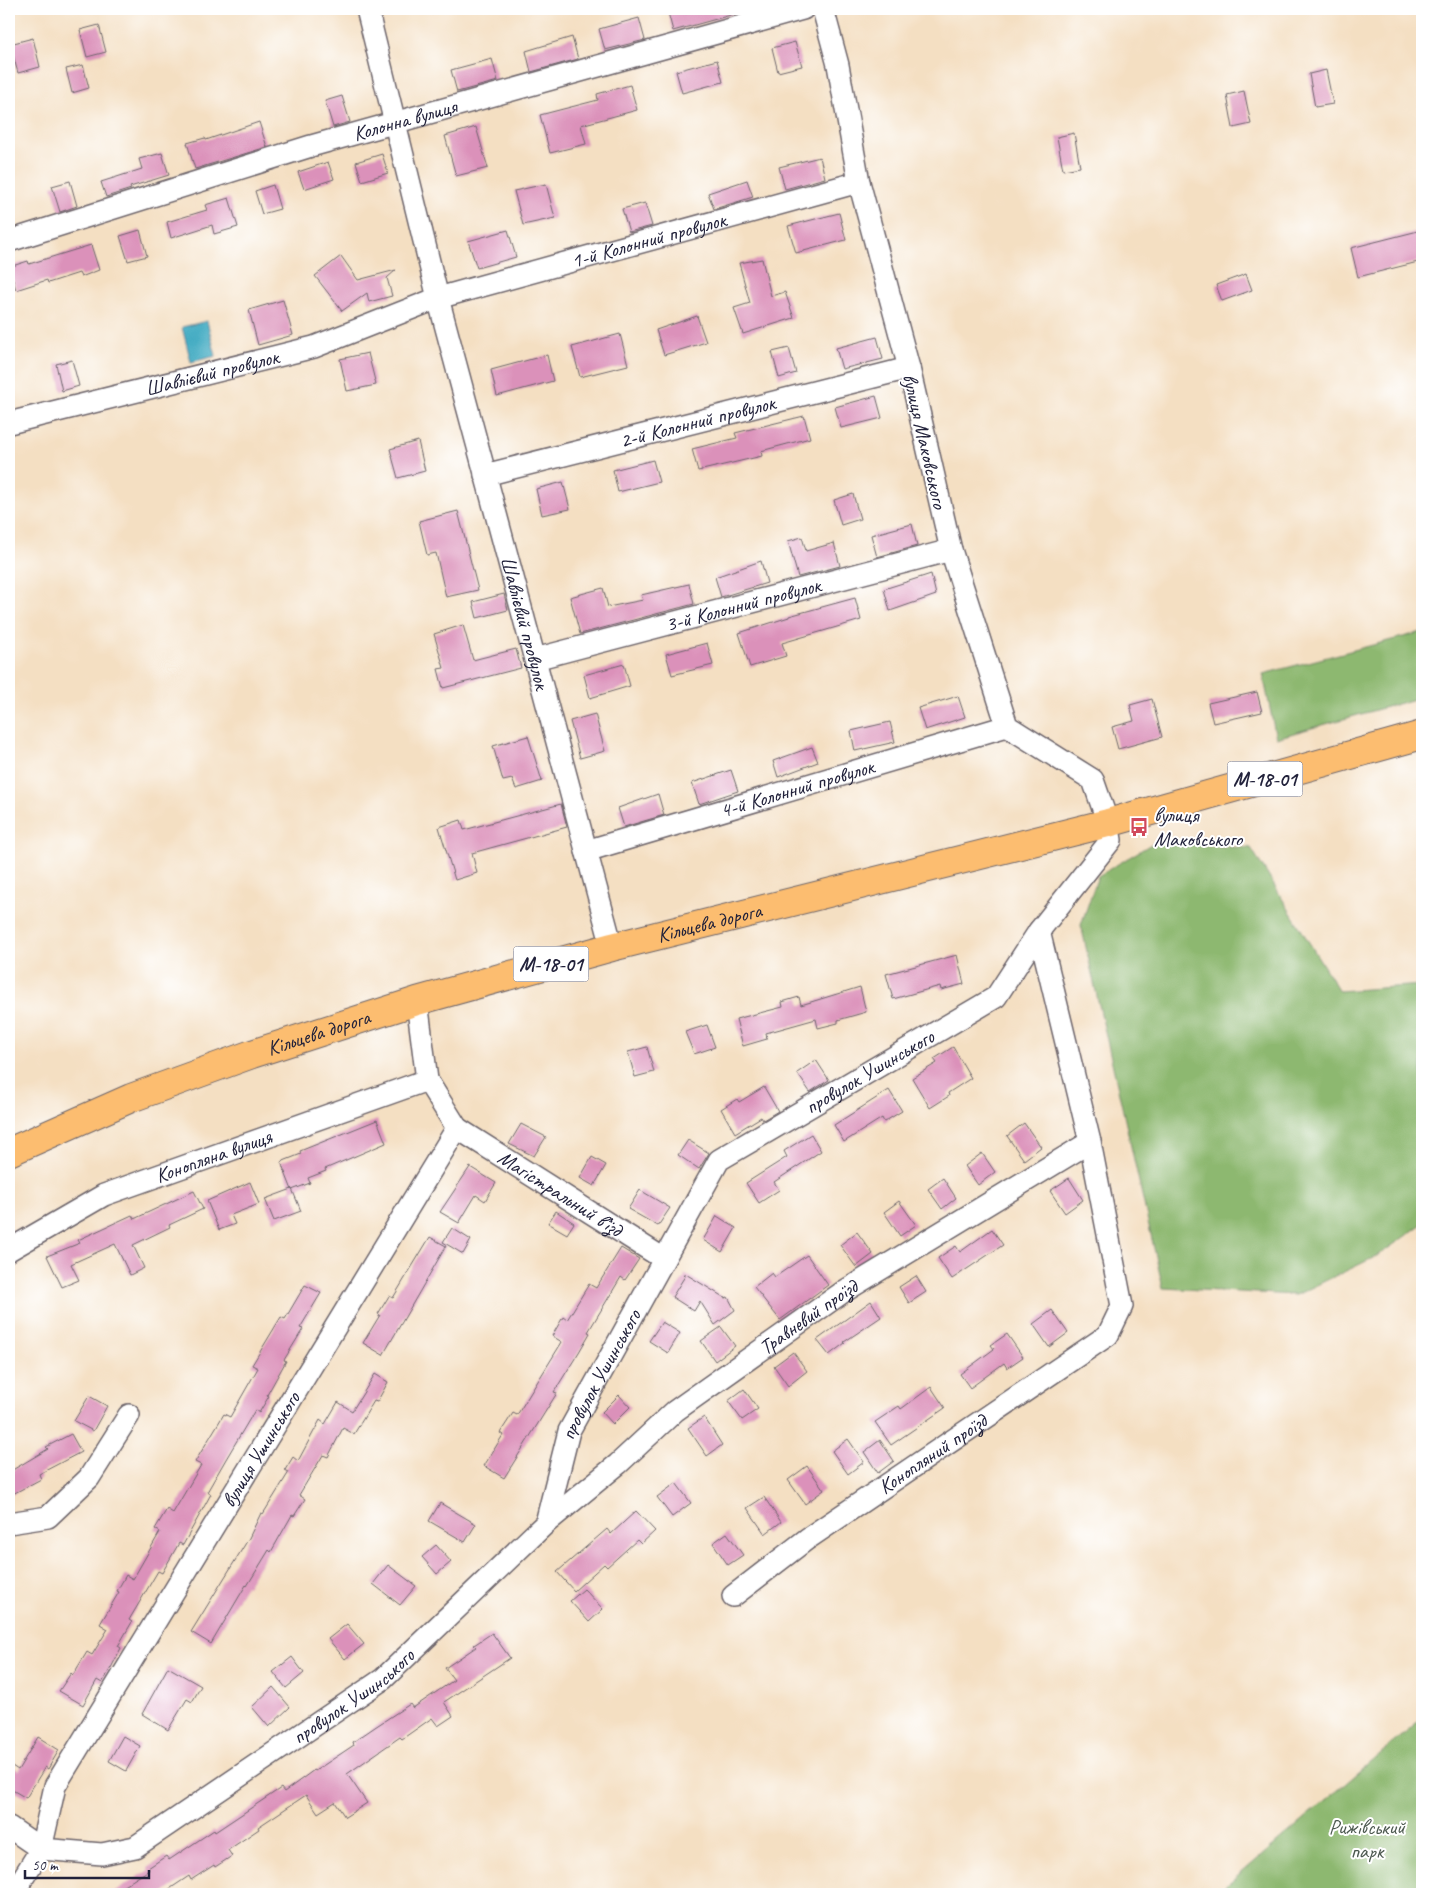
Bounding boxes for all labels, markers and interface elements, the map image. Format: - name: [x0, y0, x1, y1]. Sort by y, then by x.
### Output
- street label: Колонна вулиця: [350, 93, 461, 147]
- street label: 1-й Колонний провулок: [568, 206, 731, 274]
- street label: Шавлієвий провулок: [142, 343, 283, 402]
- street label: вулиця Маковського: [897, 371, 954, 513]
- street label: 2-й Колонний провулок: [617, 389, 780, 453]
- street label: Шавлієвий провулок: [495, 554, 556, 694]
- street label: 3-й Колонний провулок: [663, 571, 826, 637]
- street label: 4-й Колонний провулок: [717, 753, 879, 823]
- road number: М-18-01: [1228, 762, 1302, 796]
- place label: вулиця Маковського: [1154, 802, 1244, 852]
- bus stop icon: вулиця Маковського: [1128, 816, 1150, 838]
- street label: Кільцева дорога: [654, 897, 766, 948]
- road number: М-18-01: [514, 946, 588, 982]
- street label: Кільцева дорога: [264, 1003, 375, 1061]
- street label: провулок Ушинського: [800, 1023, 940, 1120]
- street label: Конопляна вулиця: [152, 1123, 276, 1189]
- street label: Магістральний в’їзд: [493, 1144, 629, 1244]
- street label: Травневий проїзд: [754, 1272, 864, 1360]
- street label: провулок Ушинського: [554, 1303, 647, 1442]
- street label: вулиця Ушинського: [216, 1386, 307, 1512]
- street label: Конопляний проїзд: [873, 1407, 994, 1500]
- street label: провулок Ушинського: [287, 1642, 421, 1750]
- park label: Рижівський парк: [1329, 1814, 1406, 1864]
- scale bar: [25, 1848, 149, 1880]
- text: 50 m: [32, 1856, 59, 1875]

